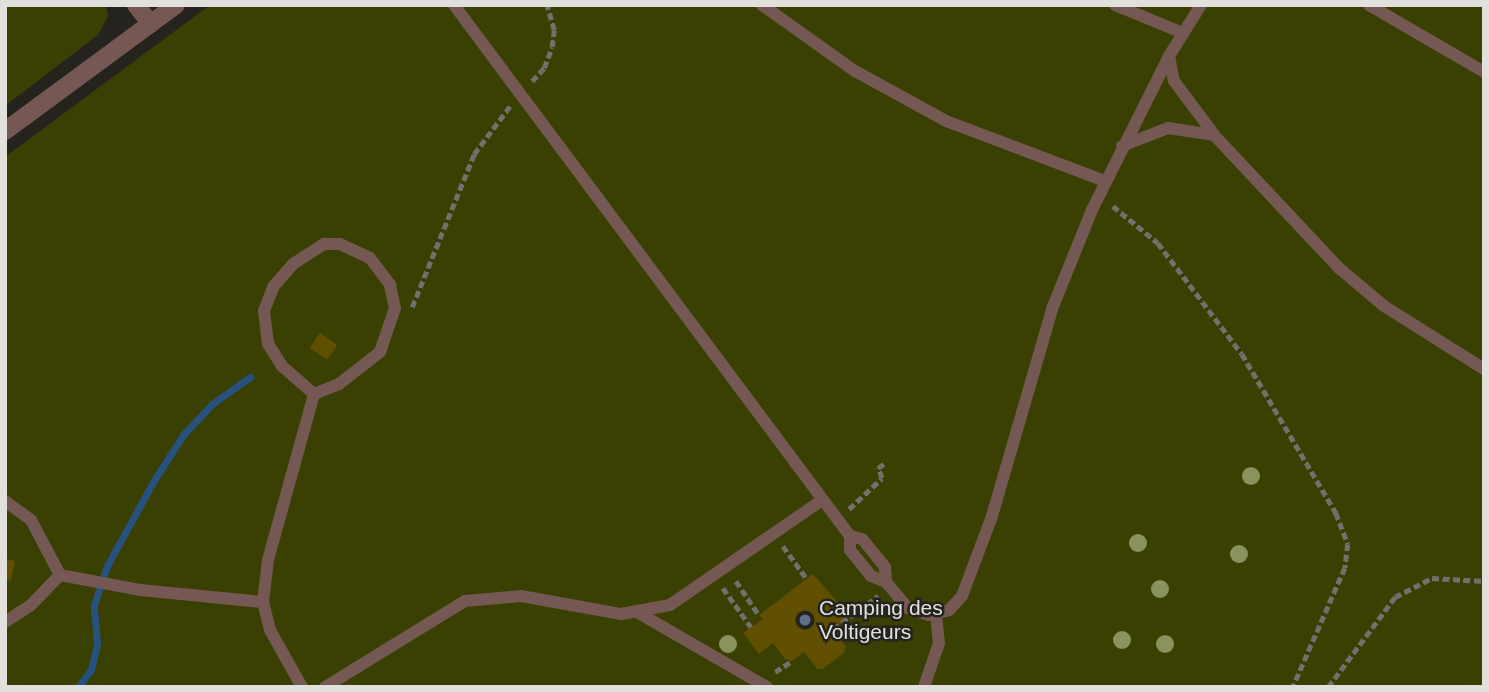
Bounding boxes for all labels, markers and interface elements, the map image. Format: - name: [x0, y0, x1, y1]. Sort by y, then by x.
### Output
- place label: Camping des Voltigeurs: [819, 595, 943, 645]
- marker: Camping des Voltigeurs: [797, 612, 813, 628]

